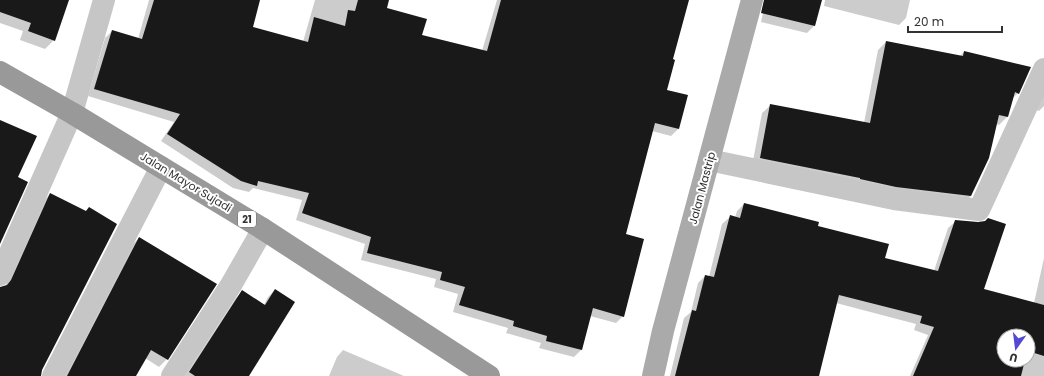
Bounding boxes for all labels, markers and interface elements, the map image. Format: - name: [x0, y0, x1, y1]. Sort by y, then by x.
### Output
- scale bar: [908, 8, 1002, 34]
- text: 20 m: [914, 13, 944, 30]
- street label: Jalan Mayor Sujadi: [137, 148, 235, 216]
- street label: Jalan Mastrip: [685, 150, 719, 226]
- road number: 21: [238, 211, 256, 227]
- north arrow: [996, 328, 1036, 368]
- text: U: [1008, 349, 1019, 366]

